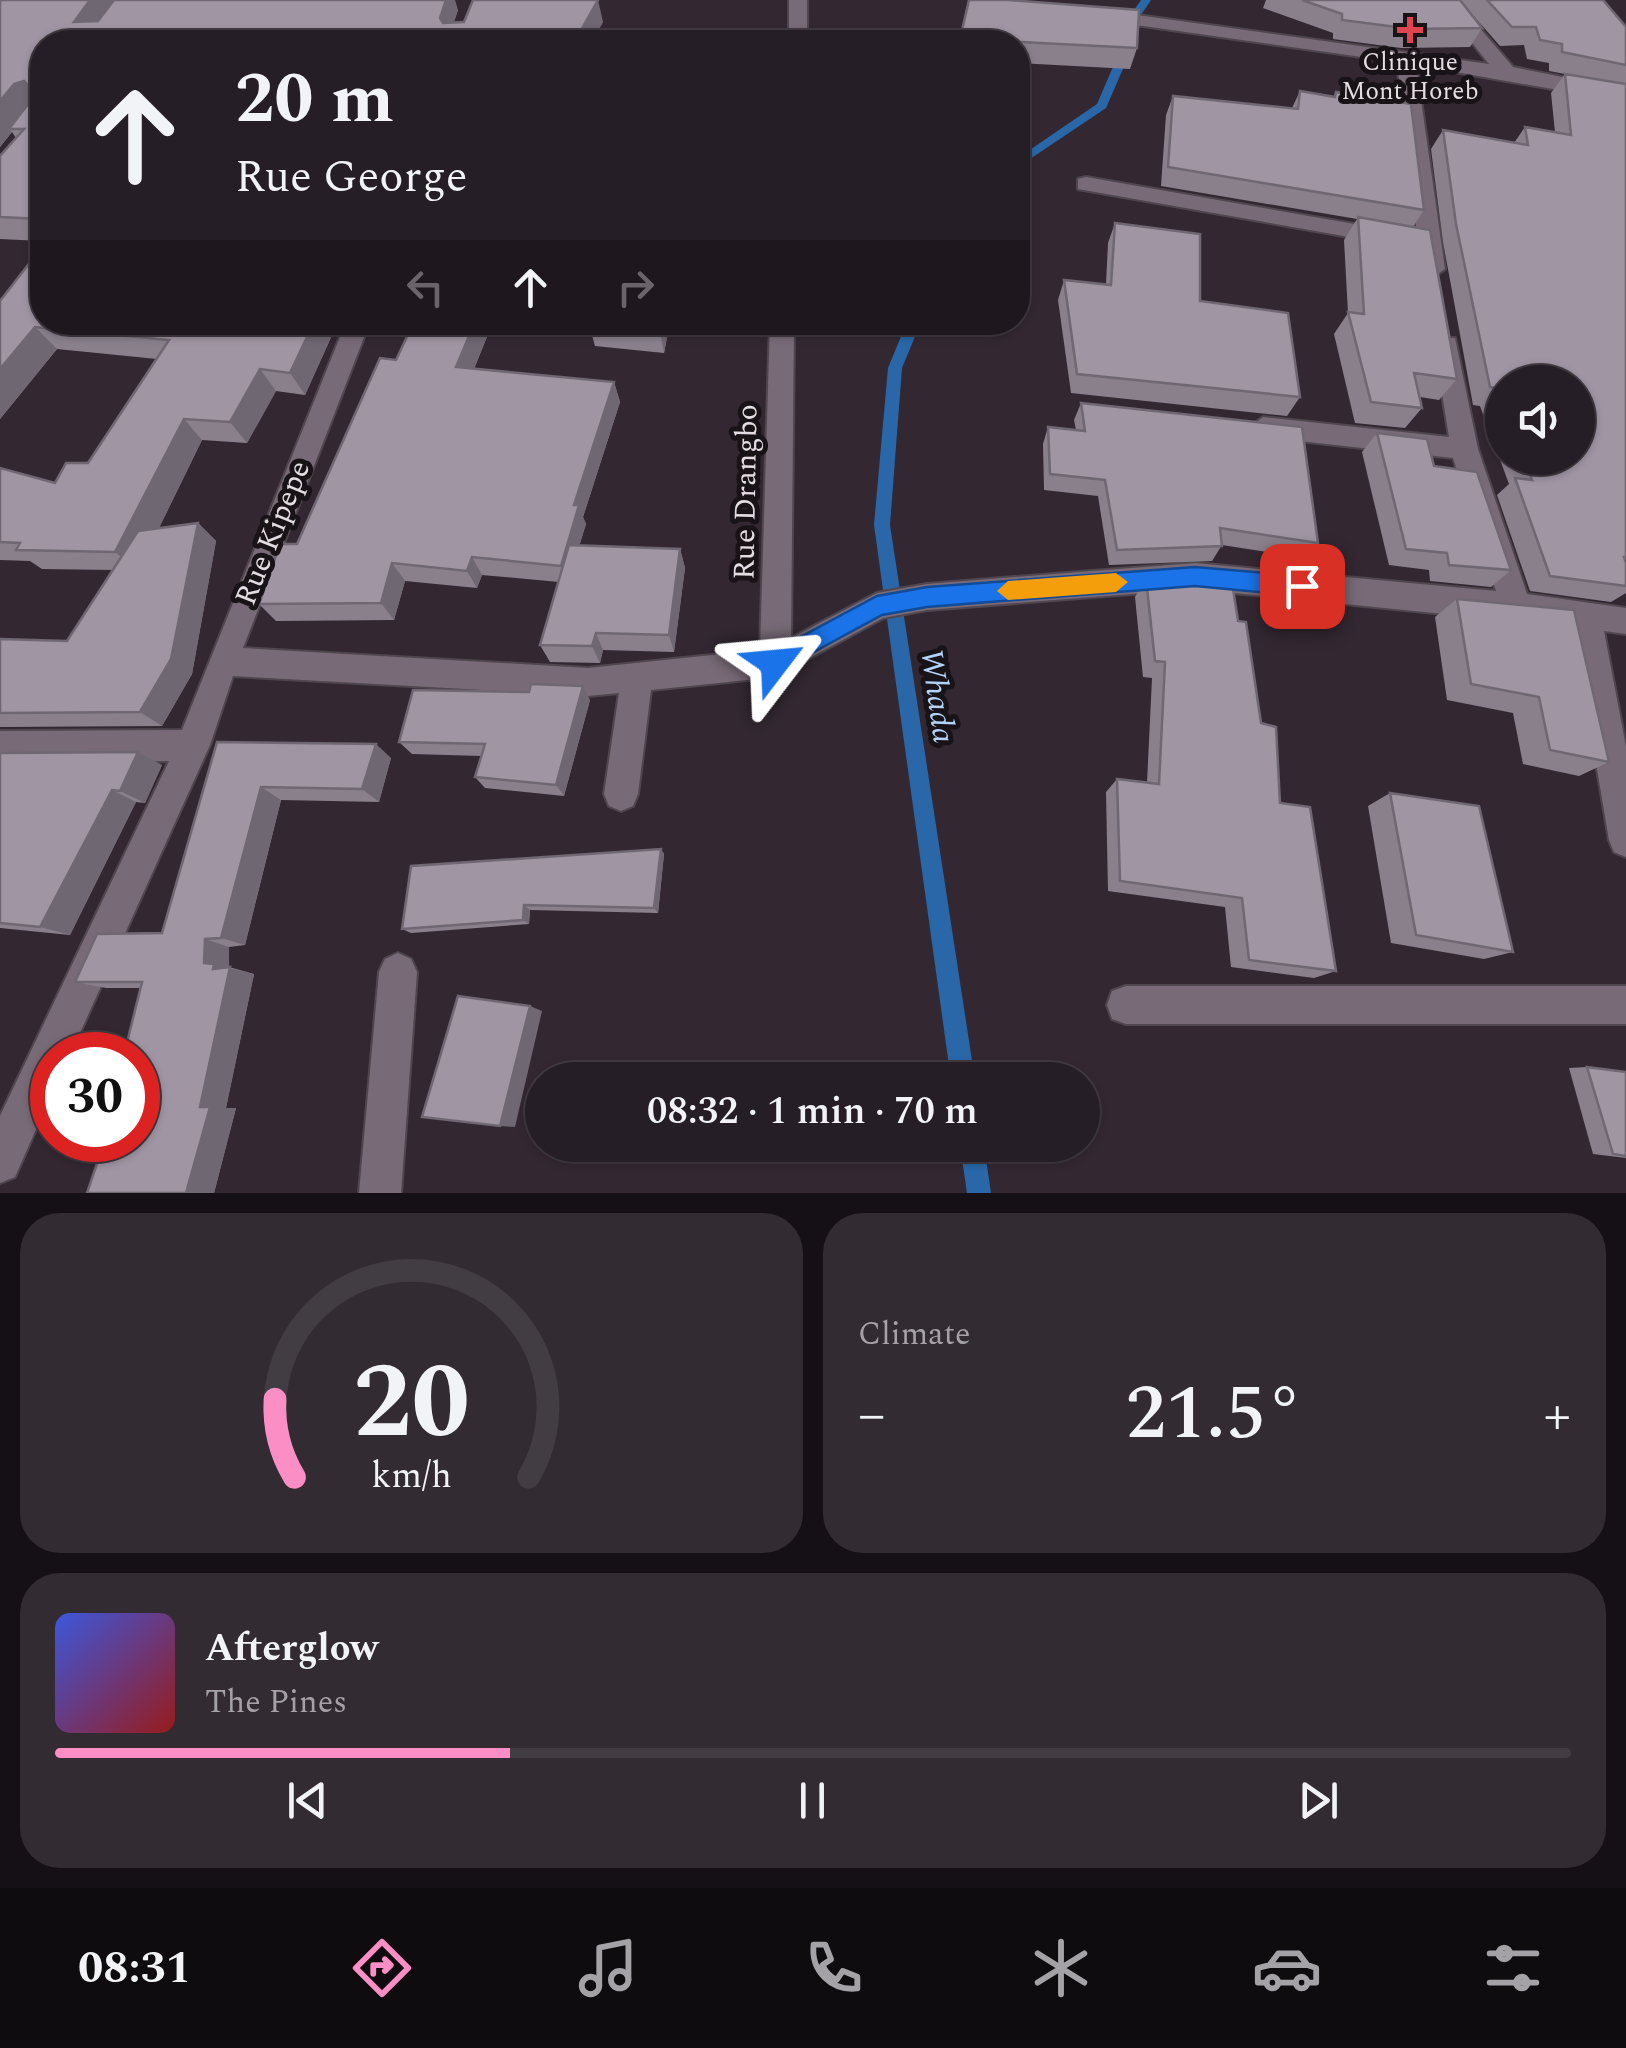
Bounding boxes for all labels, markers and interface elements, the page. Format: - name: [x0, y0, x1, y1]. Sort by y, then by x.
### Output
- marker: Clinique Mont Horeb: [1397, 17, 1423, 43]
- place label: Clinique Mont Horeb: [1342, 44, 1478, 111]
- text: 20 m: [235, 47, 394, 153]
- icon: ahead: [70, 70, 200, 200]
- text: Rue George: [235, 143, 467, 212]
- icon: left: [398, 260, 453, 315]
- icon: ahead: [503, 260, 558, 315]
- icon: right: [608, 260, 663, 315]
- map controls: [1485, 365, 1595, 475]
- button: sound: [1485, 365, 1595, 475]
- street label: Rue Drangbo: [721, 404, 771, 580]
- street label: Rue Kipepe: [223, 454, 323, 612]
- pin: [1260, 544, 1345, 629]
- icon: arrive: [1275, 559, 1330, 614]
- position arrow: [723, 611, 827, 715]
- water label: Whada: [906, 645, 968, 747]
- speed limit sign: 30: [30, 1032, 160, 1162]
- text: 08:32 · 1 min · 70 m: [647, 1083, 978, 1141]
- text: Climate: [858, 1310, 970, 1359]
- text: 20: [353, 1325, 470, 1483]
- text: 21.5°: [1126, 1358, 1303, 1472]
- text: −: [858, 1374, 886, 1457]
- text: +: [1543, 1374, 1571, 1457]
- text: km/h: [371, 1449, 452, 1504]
- text: Afterglow: [205, 1620, 378, 1678]
- text: The Pines: [205, 1678, 347, 1727]
- icon: previous: [280, 1773, 335, 1828]
- icon: pause: [785, 1773, 840, 1828]
- icon: next: [1291, 1773, 1346, 1828]
- icon: directions: [347, 1933, 417, 2003]
- icon: music: [573, 1933, 643, 2003]
- icon: phone: [799, 1933, 869, 2003]
- icon: climate: [1026, 1933, 1096, 2003]
- icon: car: [1252, 1933, 1322, 2003]
- icon: filters: [1478, 1933, 1548, 2003]
- text: 08:31: [78, 1934, 191, 2003]

